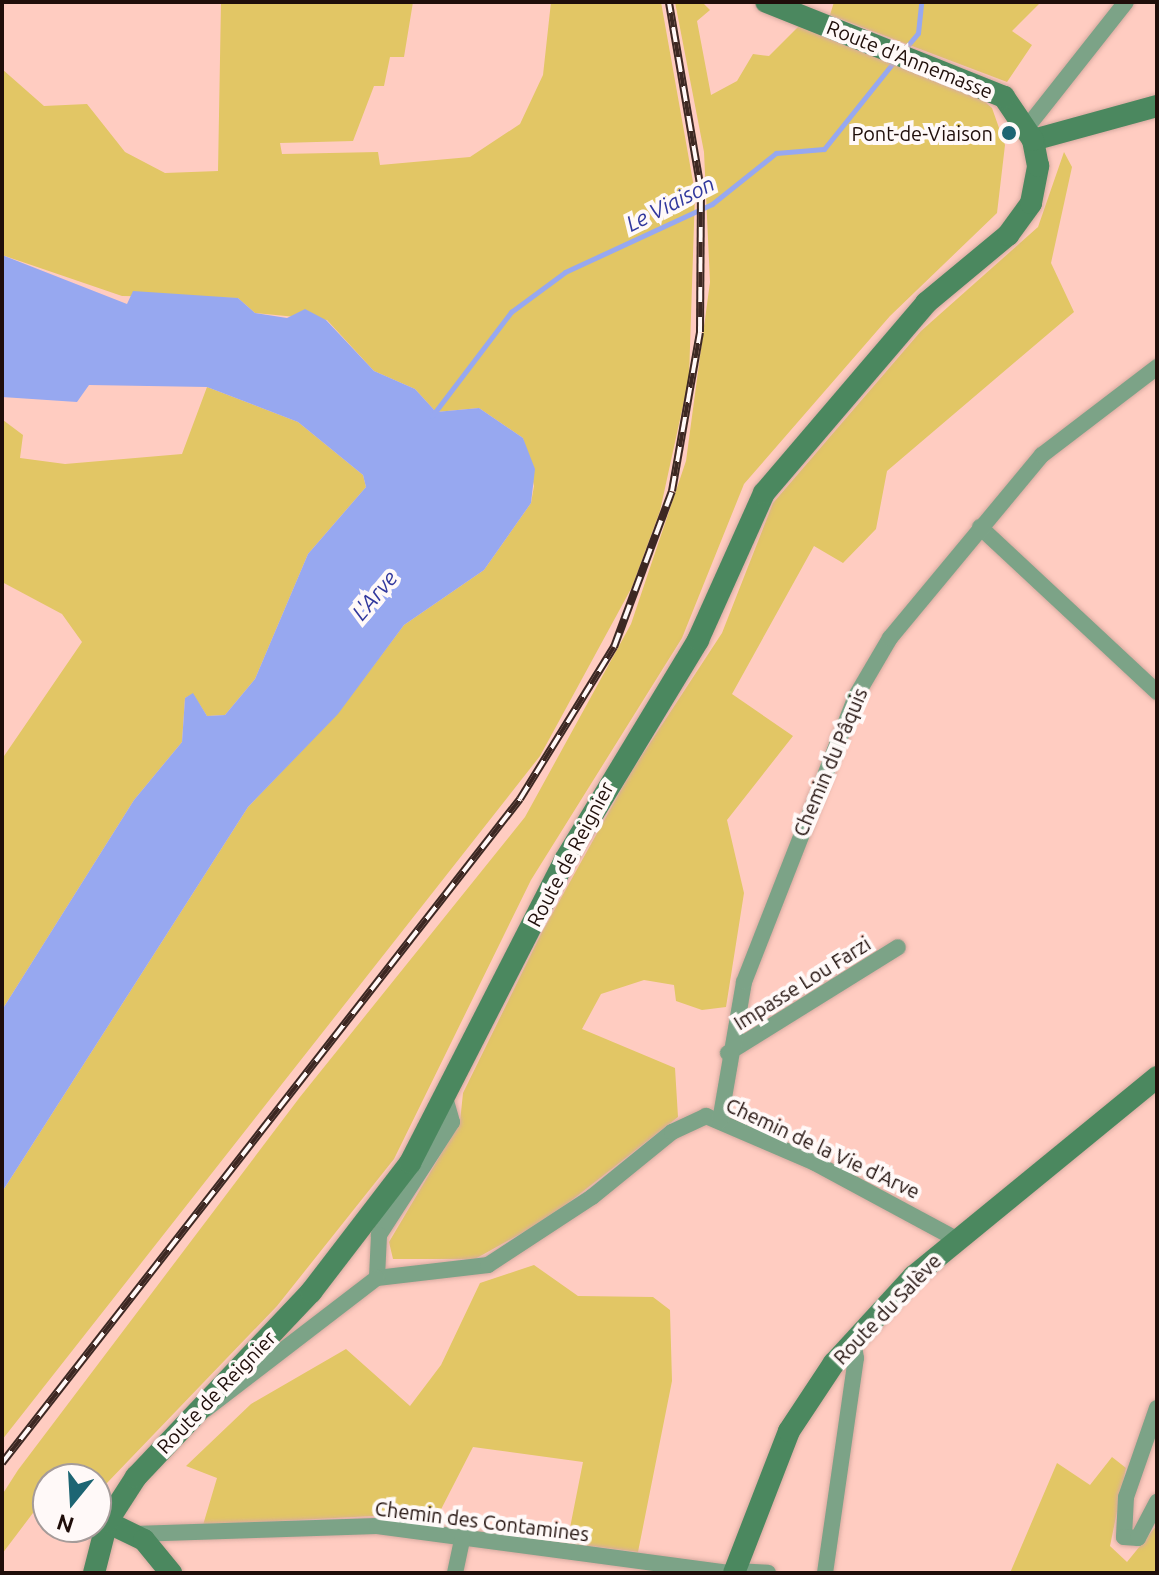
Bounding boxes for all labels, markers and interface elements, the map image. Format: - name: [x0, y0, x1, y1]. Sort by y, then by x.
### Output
- street label: Route d'Annemasse: [823, 15, 997, 103]
- place label: Pont-de-Viaison: [851, 121, 993, 145]
- marker: Pont-de-Viaison: [1000, 124, 1018, 142]
- water label: Le Viaison: [621, 169, 719, 237]
- water label: L'Arve: [346, 565, 402, 625]
- street label: Chemin du Pâquis: [788, 684, 872, 840]
- street label: Route de Reignier: [522, 777, 618, 931]
- street label: Impasse Lou Farzi: [729, 931, 875, 1035]
- street label: Chemin de la Vie d'Arve: [722, 1093, 924, 1203]
- street label: Route du Salève: [828, 1249, 946, 1369]
- street label: Route de Reignier: [151, 1326, 281, 1458]
- north arrow: [32, 1463, 112, 1543]
- street label: Chemin des Contamines: [374, 1496, 590, 1546]
- text: N: [53, 1510, 77, 1539]

